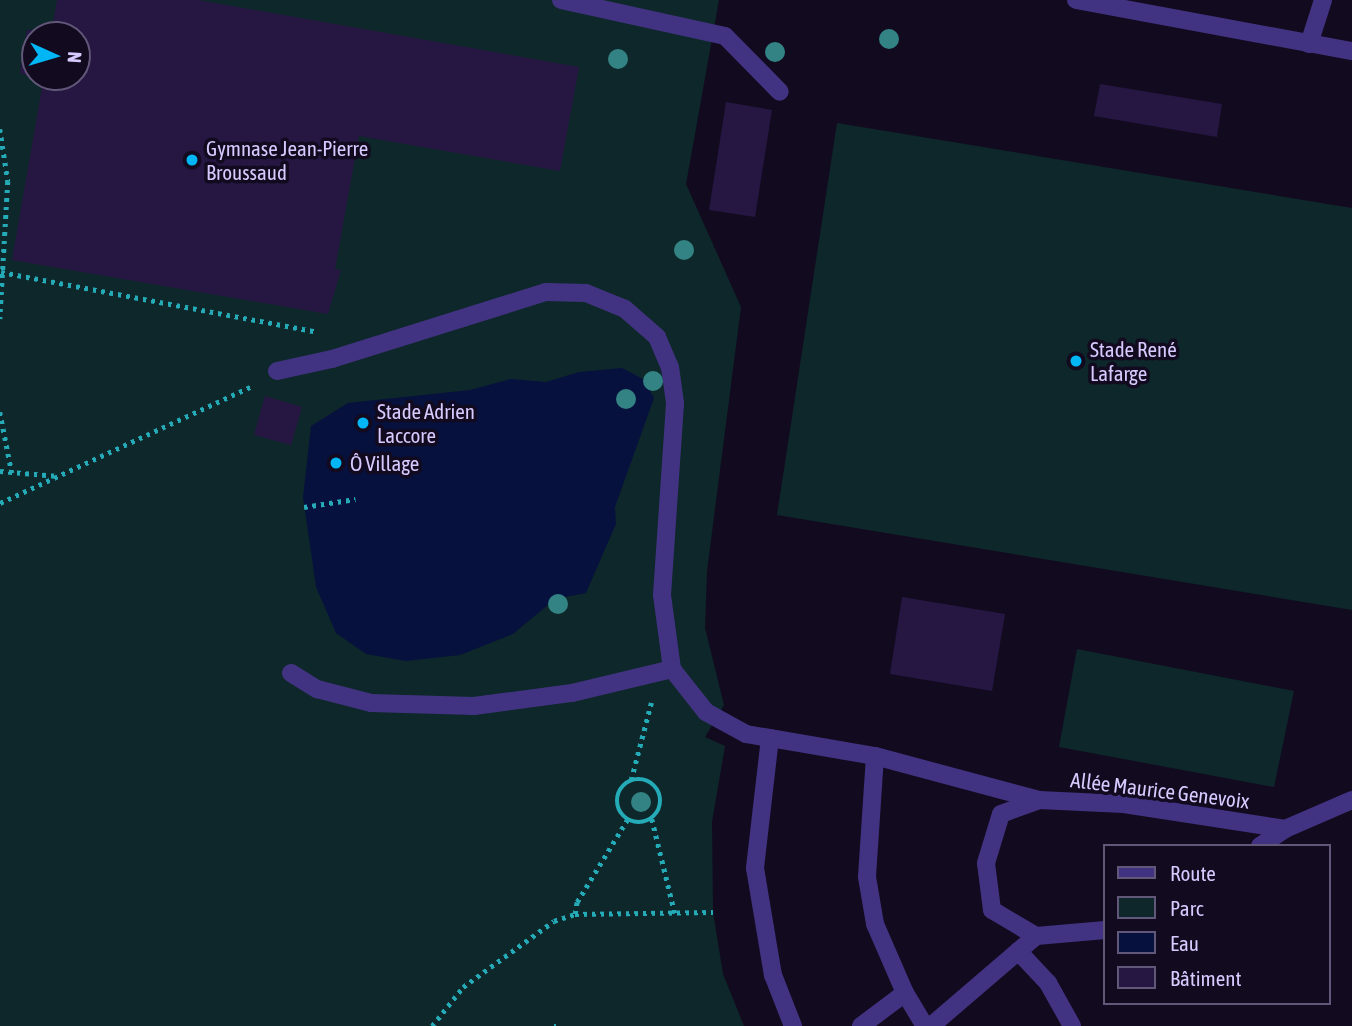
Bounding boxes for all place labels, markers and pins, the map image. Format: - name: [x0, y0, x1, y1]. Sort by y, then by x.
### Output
- place label: Gymnase Jean-Pierre Broussaud: [206, 135, 368, 185]
- marker: Gymnase Jean-Pierre Broussaud: [184, 152, 200, 168]
- place label: Stade René Lafarge: [1090, 336, 1177, 386]
- marker: Stade René Lafarge: [1068, 353, 1084, 369]
- place label: Stade Adrien Laccore: [377, 398, 475, 448]
- marker: Stade Adrien Laccore: [355, 415, 371, 431]
- place label: Ô Village: [350, 450, 419, 476]
- marker: Ô Village: [328, 455, 344, 471]

